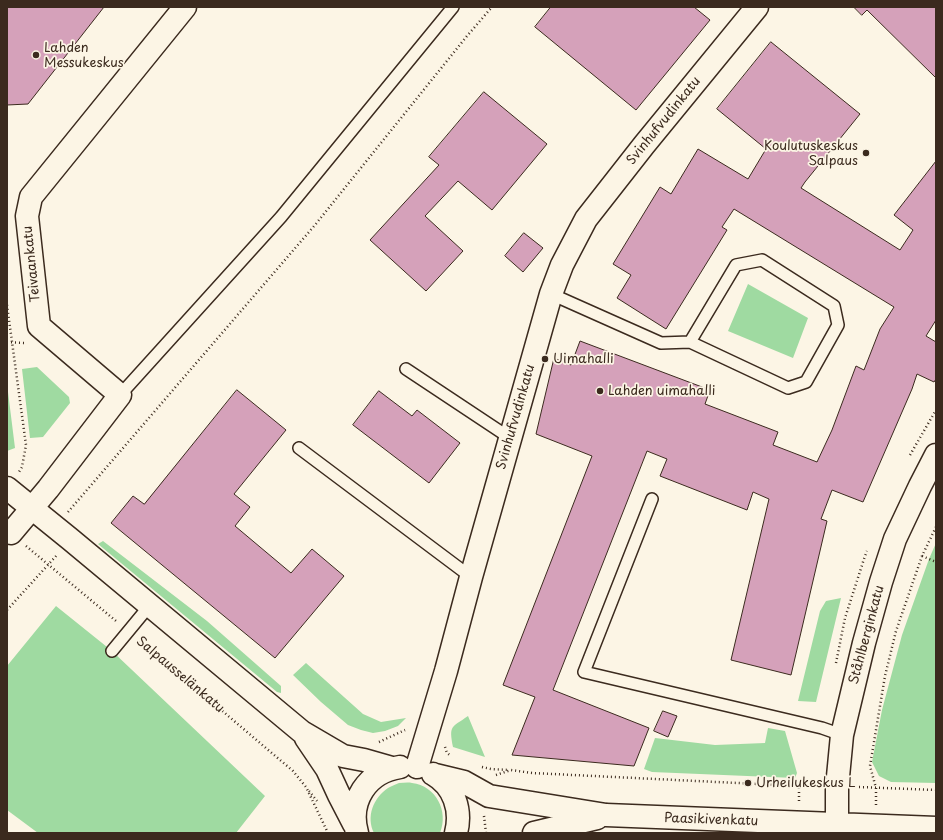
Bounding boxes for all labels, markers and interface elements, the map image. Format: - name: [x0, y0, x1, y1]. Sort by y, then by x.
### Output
- place label: Lahden Messukeskus: [44, 40, 124, 71]
- marker: Lahden Messukeskus: [31, 50, 41, 60]
- street label: Svinhufvudinkatu: [624, 74, 704, 168]
- place label: Koulutuskeskus Salpaus: [764, 138, 858, 169]
- marker: Koulutuskeskus Salpaus: [861, 148, 871, 158]
- street label: Teivaankatu: [20, 225, 44, 303]
- place label: Uimahalli: [553, 351, 614, 367]
- marker: Uimahalli: [540, 354, 550, 364]
- street label: Svinhufvudinkatu: [494, 363, 538, 471]
- place label: Lahden uimahalli: [608, 383, 715, 399]
- marker: Lahden uimahalli: [595, 386, 605, 396]
- street label: Ståhlberginkatu: [846, 584, 888, 686]
- street label: Salpausselänkatu: [133, 634, 227, 716]
- place label: Urheilukeskus L: [756, 775, 855, 791]
- marker: Urheilukeskus L: [743, 778, 753, 788]
- street label: Paasikivenkatu: [664, 811, 758, 829]

